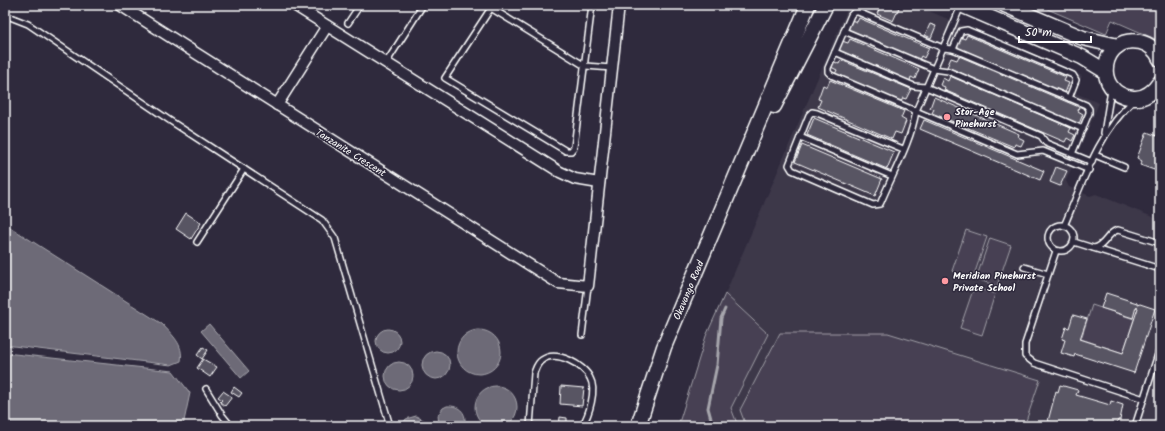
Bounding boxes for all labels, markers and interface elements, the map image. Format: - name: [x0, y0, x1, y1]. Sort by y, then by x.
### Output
- scale bar: [1019, 18, 1091, 44]
- text: 50 m: [1025, 23, 1052, 42]
- place label: Stor-Age Pinehurst: [955, 104, 997, 132]
- marker: Stor-Age Pinehurst: [942, 112, 952, 122]
- street label: Tanzanite Crescent: [312, 125, 389, 181]
- street label: Okavango Road: [669, 257, 709, 323]
- place label: Meridian Pinehurst Private School: [953, 268, 1036, 296]
- marker: Meridian Pinehurst Private School: [940, 276, 950, 286]

